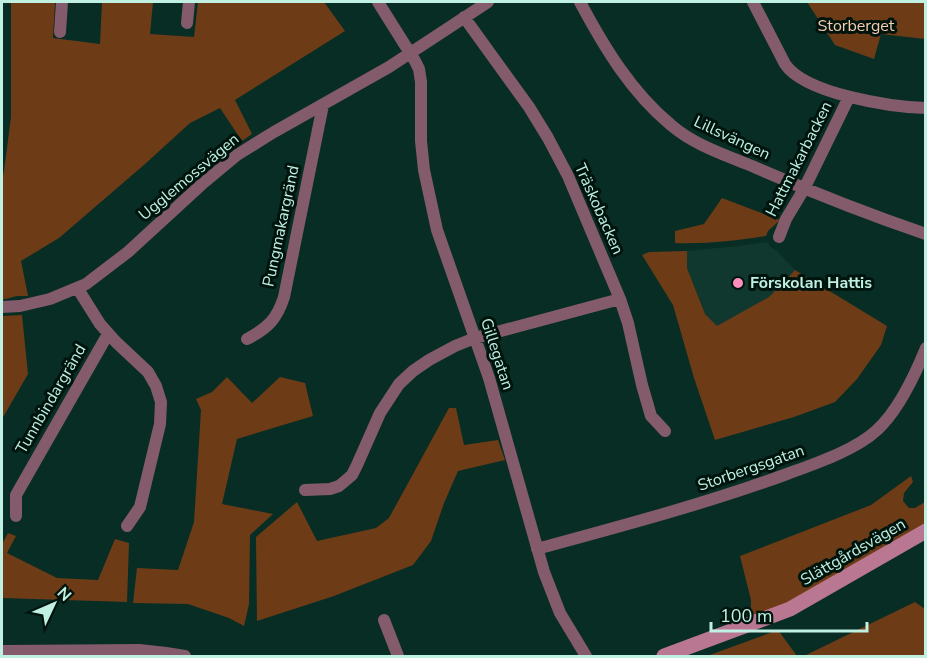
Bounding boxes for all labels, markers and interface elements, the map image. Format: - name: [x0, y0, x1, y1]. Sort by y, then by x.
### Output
- park label: Storberget: [818, 15, 895, 37]
- street label: Hattmakarbacken: [760, 98, 838, 220]
- street label: Lillsvängen: [690, 111, 774, 165]
- street label: Ugglemossvägen: [134, 128, 244, 226]
- street label: Träskobacken: [569, 160, 629, 258]
- street label: Pungmakargränd: [257, 163, 305, 289]
- place label: Förskolan Hattis: [750, 272, 872, 294]
- marker: Förskolan Hattis: [731, 276, 745, 290]
- street label: Gillegatan: [475, 315, 519, 393]
- street label: Tunnbindargränd: [11, 340, 91, 458]
- street label: Storbergsgatan: [695, 439, 807, 497]
- street label: Slättgårdsvägen: [796, 513, 910, 591]
- north arrow: [24, 574, 84, 634]
- text: N: [52, 582, 76, 606]
- scale bar: [711, 595, 867, 633]
- text: 100 m: [720, 604, 772, 628]

